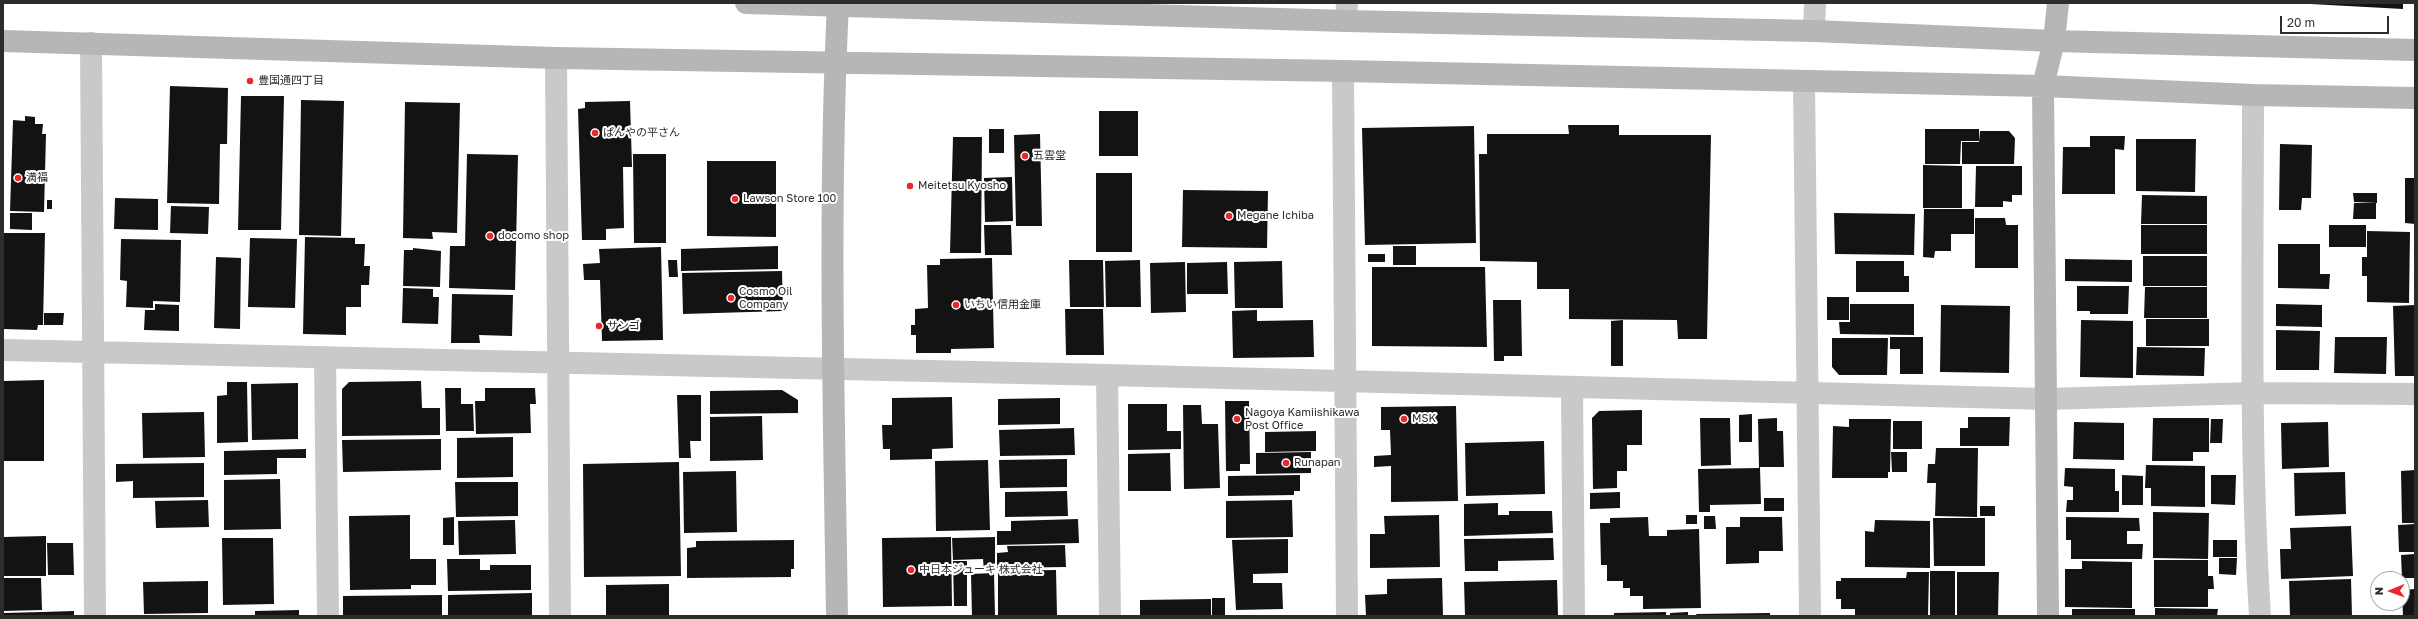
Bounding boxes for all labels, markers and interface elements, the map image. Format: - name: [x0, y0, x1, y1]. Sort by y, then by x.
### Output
- scale bar: [2282, 8, 2391, 34]
- text: 20 m: [2287, 15, 2315, 30]
- place label: 豊国通四丁目: [258, 74, 324, 88]
- marker: 豊国通四丁目: [245, 76, 255, 86]
- place label: ぱんやの平さん: [603, 126, 680, 140]
- marker: ぱんやの平さん: [590, 128, 600, 138]
- place label: 五雲堂: [1033, 149, 1066, 163]
- marker: 五雲堂: [1020, 151, 1030, 161]
- place label: 満福: [26, 171, 48, 185]
- marker: 満福: [13, 173, 23, 183]
- place label: Meitetsu Kyosho: [918, 179, 1006, 193]
- marker: Meitetsu Kyosho: [905, 181, 915, 191]
- place label: Lawson Store 100: [743, 192, 836, 206]
- marker: Lawson Store 100: [730, 194, 740, 204]
- place label: Megane Ichiba: [1237, 209, 1314, 223]
- marker: Megane Ichiba: [1224, 211, 1234, 221]
- place label: docomo shop: [498, 229, 569, 243]
- marker: docomo shop: [485, 231, 495, 241]
- place label: Cosmo Oil Company: [739, 285, 793, 311]
- marker: Cosmo Oil Company: [726, 293, 736, 303]
- place label: いちい信用金庫: [964, 298, 1041, 312]
- marker: いちい信用金庫: [951, 300, 961, 310]
- place label: サンゴ: [607, 319, 640, 333]
- marker: サンゴ: [594, 321, 604, 331]
- place label: Nagoya Kamiishikawa Post Office: [1245, 406, 1359, 432]
- place label: MSK: [1412, 412, 1436, 426]
- marker: Nagoya Kamiishikawa Post Office: [1232, 414, 1242, 424]
- marker: MSK: [1399, 414, 1409, 424]
- place label: Runapan: [1294, 456, 1341, 470]
- marker: Runapan: [1281, 458, 1291, 468]
- place label: 中日本ジューキ 株式会社: [919, 563, 1043, 577]
- marker: 中日本ジューキ 株式会社: [906, 565, 916, 575]
- north arrow: [2370, 571, 2410, 611]
- text: N: [2372, 587, 2385, 596]

